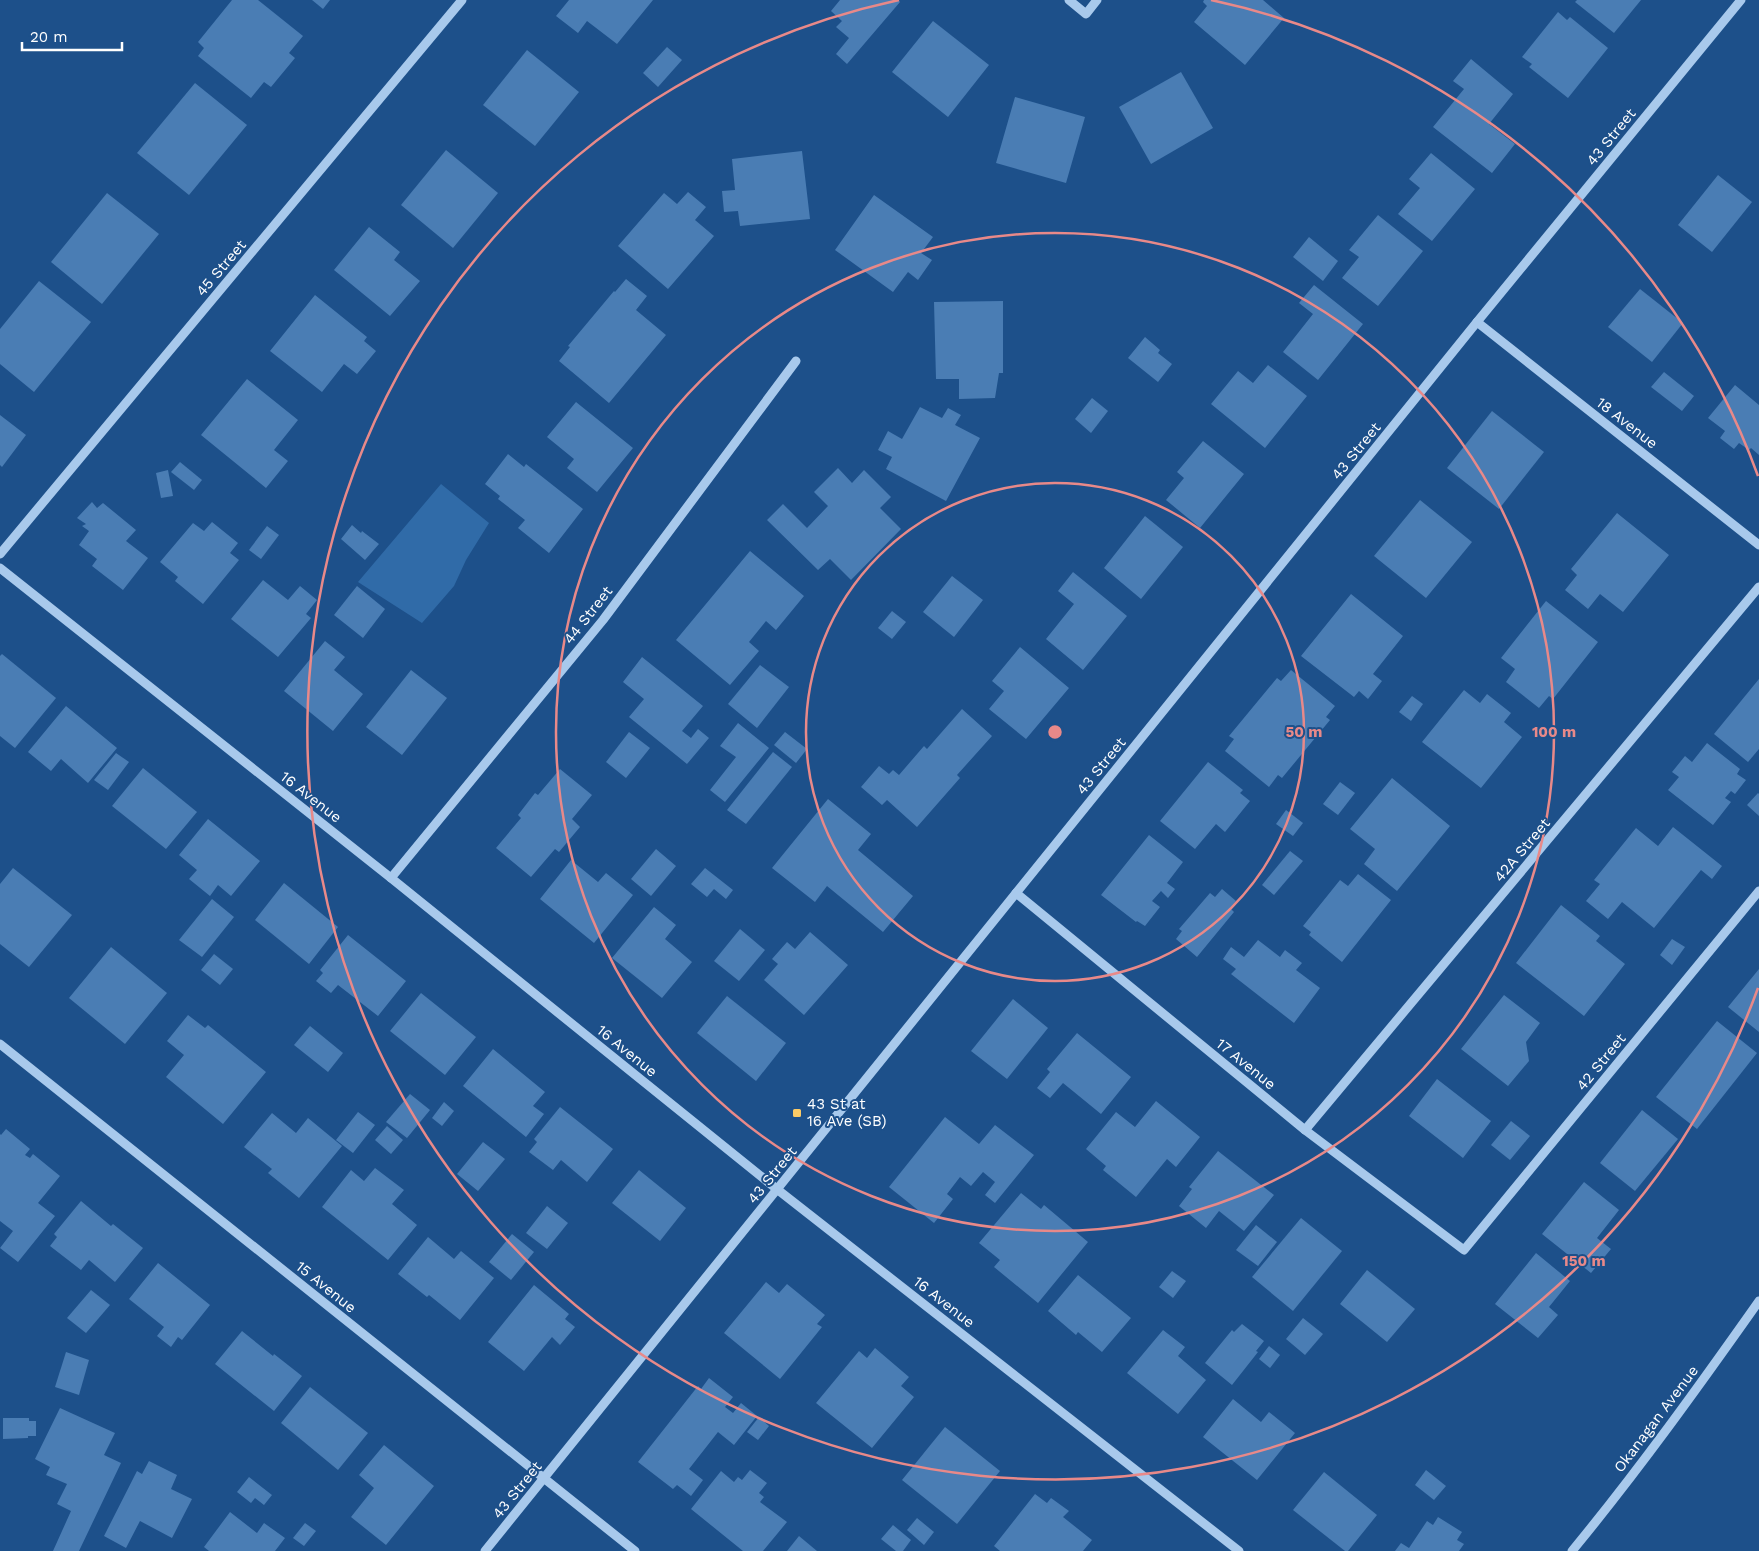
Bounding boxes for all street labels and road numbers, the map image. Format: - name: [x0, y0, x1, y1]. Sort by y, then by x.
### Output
- street label: 43 Street: [1583, 104, 1640, 169]
- street label: 45 Street: [192, 236, 250, 300]
- street label: 18 Avenue: [1593, 394, 1661, 452]
- street label: 43 Street: [1328, 418, 1385, 483]
- street label: 44 Street: [560, 582, 617, 648]
- street label: 43 Street: [1073, 733, 1130, 798]
- street label: 16 Avenue: [277, 768, 345, 826]
- street label: 42A Street: [1490, 814, 1554, 885]
- street label: 16 Avenue: [593, 1021, 661, 1081]
- street label: 42 Street: [1573, 1029, 1630, 1094]
- street label: 17 Avenue: [1213, 1035, 1279, 1093]
- street label: 43 Street: [744, 1142, 801, 1207]
- street label: 15 Avenue: [292, 1257, 360, 1317]
- street label: 16 Avenue: [910, 1273, 978, 1331]
- street label: Okanagan Avenue: [1610, 1362, 1702, 1476]
- street label: 43 Street: [489, 1457, 546, 1522]

